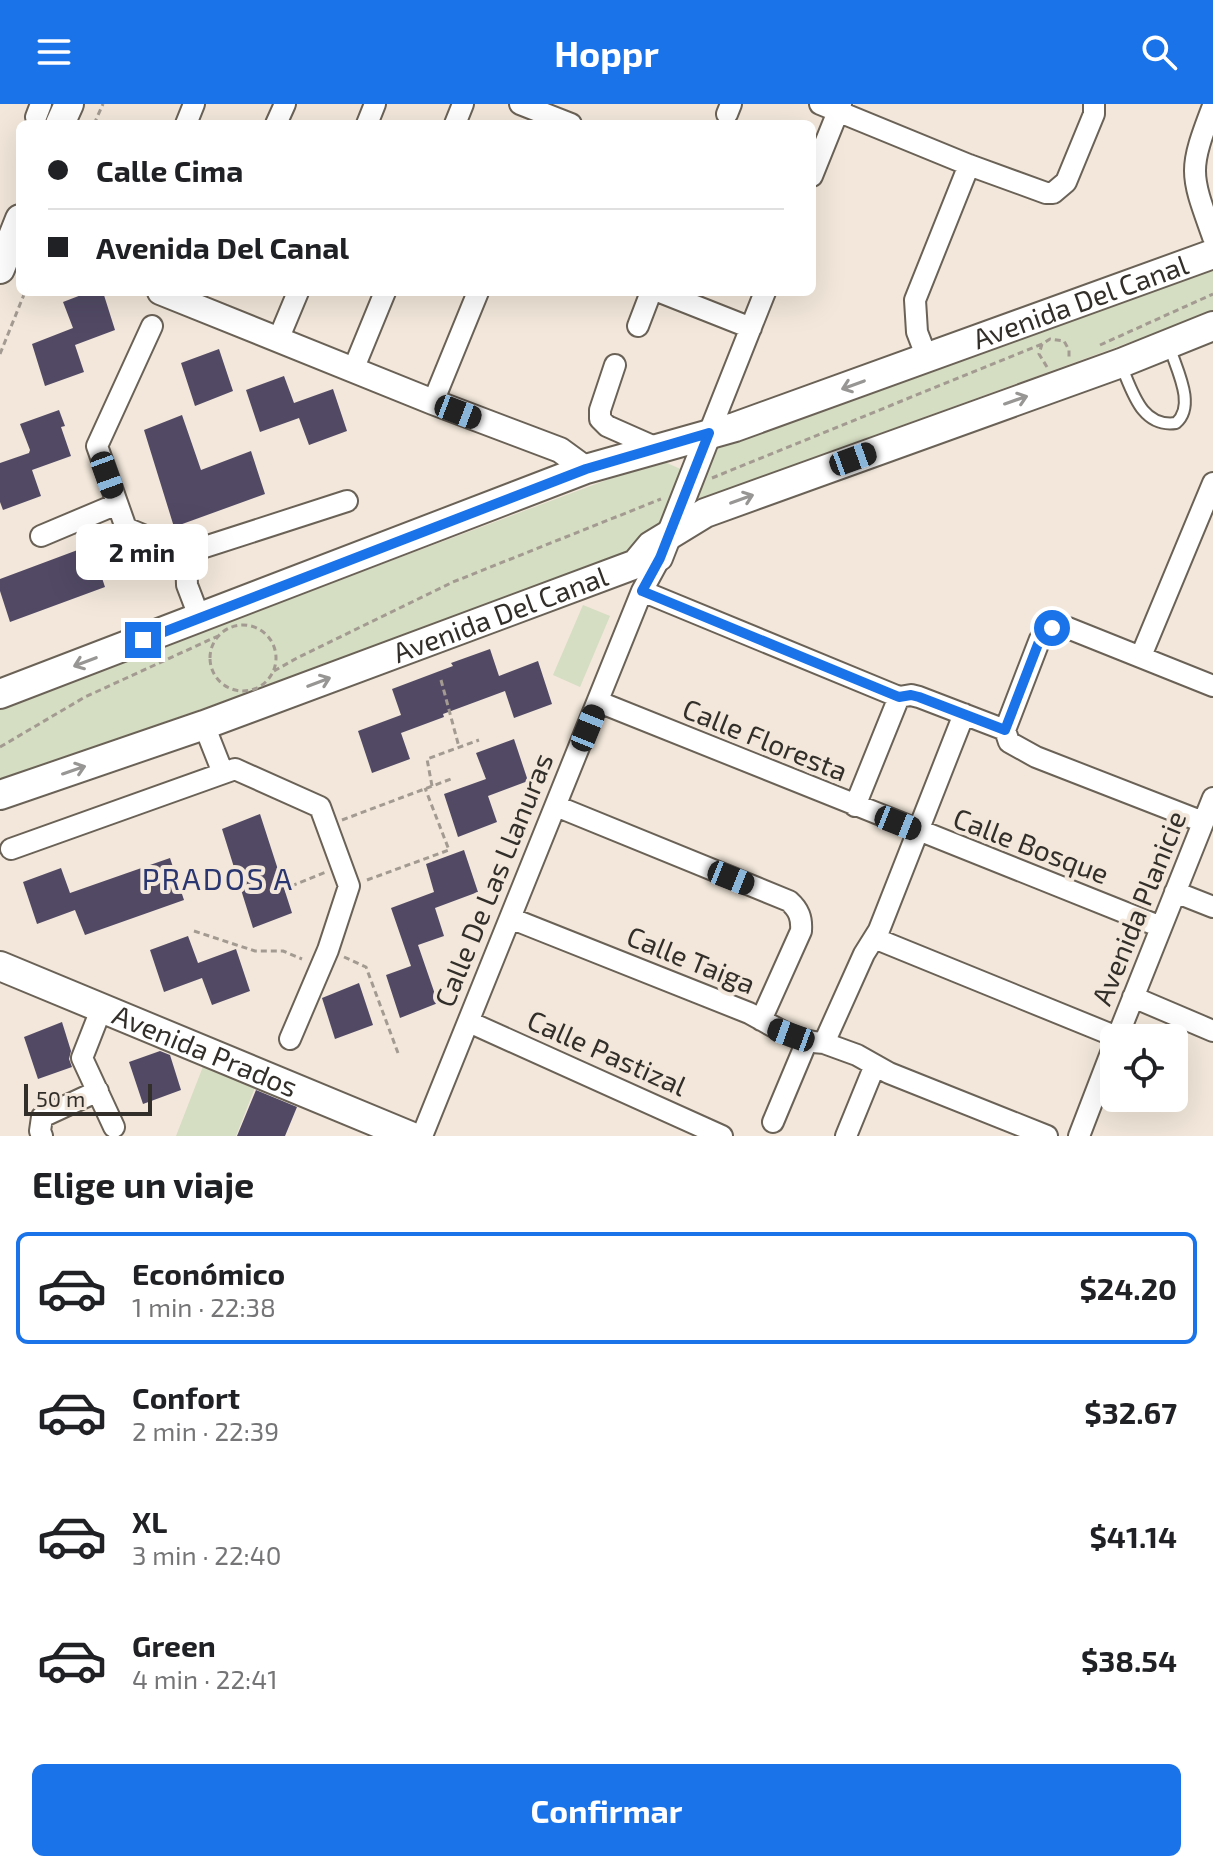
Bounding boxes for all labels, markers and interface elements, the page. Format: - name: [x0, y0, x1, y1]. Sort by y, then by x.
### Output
- icon: menu: [32, 30, 76, 74]
- icon: search: [1137, 30, 1181, 74]
- text: Hoppr: [554, 31, 659, 74]
- text: Calle Cima: [96, 152, 243, 188]
- text: Avenida Del Canal: [96, 229, 349, 265]
- street label: Avenida Del Canal: [968, 246, 1193, 355]
- one-way arrow: [841, 378, 866, 393]
- one-way arrow: [1004, 391, 1029, 406]
- car: [431, 392, 485, 432]
- car: [826, 440, 880, 478]
- car: [88, 448, 126, 502]
- one-way arrow: [729, 491, 754, 506]
- callout: 2 min: [77, 524, 209, 580]
- text: 2 min: [109, 536, 175, 567]
- street label: Avenida Del Canal: [388, 558, 613, 669]
- route start: [1034, 610, 1070, 646]
- route end: [125, 622, 161, 658]
- one-way arrow: [73, 656, 98, 670]
- one-way arrow: [306, 674, 331, 688]
- street label: Calle Floresta: [678, 691, 853, 788]
- car: [568, 701, 608, 755]
- street label: Calle De Las Llanuras: [427, 748, 559, 1011]
- one-way arrow: [61, 761, 86, 776]
- street label: Calle Bosque: [949, 800, 1114, 890]
- car: [871, 803, 925, 843]
- street label: Avenida Planicie: [1084, 806, 1193, 1010]
- car: [704, 858, 758, 898]
- district label: PRADOS A: [142, 860, 294, 896]
- street label: Calle Taiga: [622, 918, 761, 1000]
- street label: Avenida Prados: [108, 997, 303, 1104]
- street label: Calle Pastizal: [522, 1002, 693, 1103]
- car: [764, 1016, 818, 1054]
- map controls: [1100, 1024, 1188, 1112]
- button: locate: [1100, 1024, 1188, 1112]
- scale bar: [24, 1080, 152, 1116]
- text: 50 m: [36, 1085, 85, 1111]
- text: Elige un viaje: [32, 1162, 254, 1205]
- icon: car: [36, 1252, 108, 1324]
- text: Económico: [132, 1255, 285, 1291]
- text: $24.20: [1079, 1270, 1177, 1306]
- text: 1 min · 22:38: [132, 1291, 276, 1322]
- icon: car: [36, 1376, 108, 1448]
- text: Confort: [132, 1379, 240, 1415]
- text: $32.67: [1084, 1394, 1177, 1430]
- text: 2 min · 22:39: [132, 1415, 279, 1446]
- icon: car: [36, 1500, 108, 1572]
- text: XL: [132, 1503, 167, 1539]
- text: $41.14: [1089, 1518, 1177, 1554]
- text: 3 min · 22:40: [132, 1539, 281, 1570]
- icon: car: [36, 1624, 108, 1696]
- text: Green: [132, 1627, 216, 1663]
- text: $38.54: [1081, 1642, 1177, 1678]
- text: 4 min · 22:41: [132, 1663, 278, 1694]
- button: Confirmar: [32, 1764, 1181, 1856]

